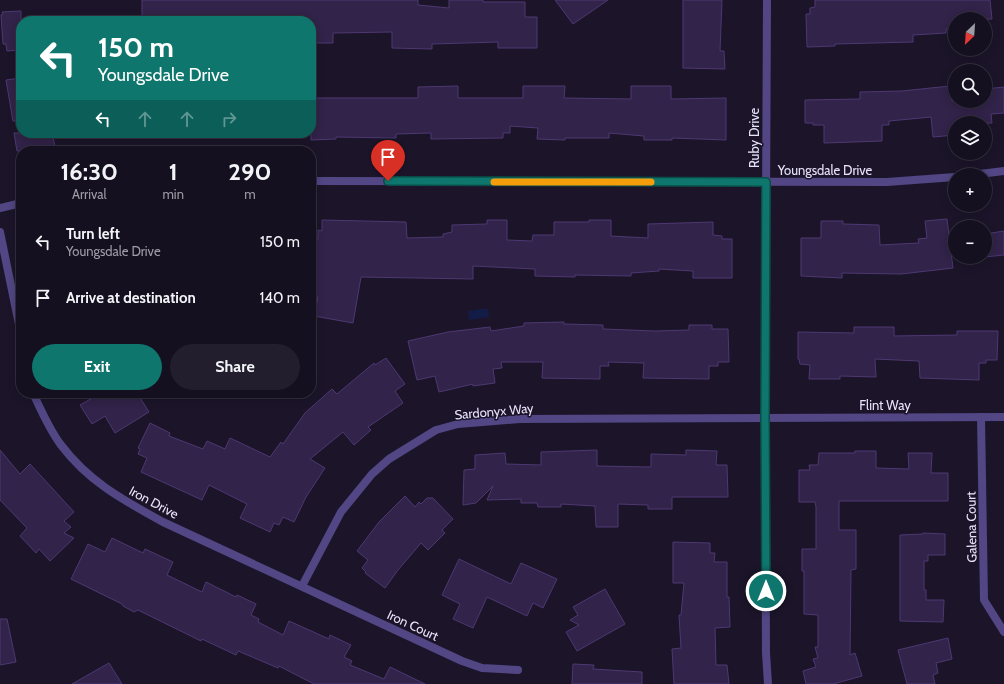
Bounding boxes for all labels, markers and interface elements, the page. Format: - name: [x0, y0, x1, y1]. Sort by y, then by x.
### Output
- north arrow: [948, 12, 992, 56]
- map controls: [948, 12, 992, 264]
- text: 150 m: [98, 30, 174, 64]
- icon: left: [32, 32, 84, 84]
- text: Youngsdale Drive: [98, 64, 229, 86]
- button: search: [948, 64, 992, 108]
- icon: left: [92, 108, 114, 130]
- icon: ahead: [134, 108, 156, 130]
- icon: ahead: [176, 108, 198, 130]
- icon: right: [218, 108, 240, 130]
- street label: Ruby Drive: [746, 108, 762, 168]
- button: layers: [948, 116, 992, 160]
- pin: [371, 140, 405, 181]
- icon: arrive: [377, 146, 399, 168]
- text: 16:30: [60, 157, 118, 186]
- text: 1: [169, 157, 178, 186]
- text: 290: [228, 157, 272, 186]
- street label: Youngsdale Drive: [777, 162, 873, 178]
- button: +: [948, 168, 992, 212]
- text: Arrival: [72, 186, 107, 202]
- text: min: [162, 186, 184, 202]
- text: m: [244, 186, 256, 202]
- button: −: [948, 220, 992, 264]
- text: Turn left: [66, 225, 120, 243]
- icon: left: [32, 231, 54, 253]
- text: 150 m: [260, 233, 300, 251]
- text: Youngsdale Drive: [66, 243, 161, 259]
- icon: arrive: [32, 287, 54, 309]
- text: Arrive at destination: [66, 289, 196, 307]
- text: 140 m: [259, 289, 300, 307]
- button: Exit: [32, 344, 162, 390]
- button: Share: [170, 344, 300, 390]
- street label: Flint Way: [859, 397, 911, 413]
- street label: Sardonyx Way: [454, 400, 535, 422]
- street label: Iron Drive: [127, 482, 182, 522]
- street label: Galena Court: [962, 491, 980, 563]
- position arrow: [745, 570, 787, 612]
- street label: Iron Court: [385, 606, 442, 644]

